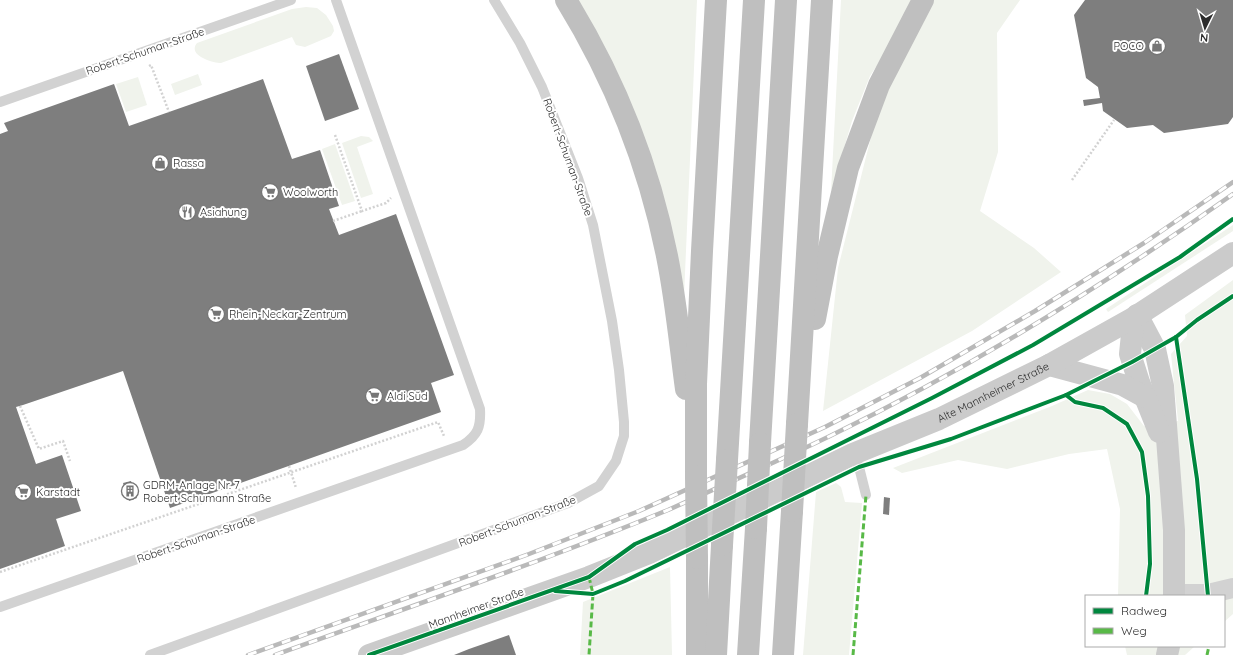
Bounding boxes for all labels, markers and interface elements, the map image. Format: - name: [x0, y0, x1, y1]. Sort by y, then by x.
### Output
- north arrow: [1185, 8, 1225, 48]
- street label: Robert-Schuman-Straße: [84, 24, 206, 78]
- text: N: [1199, 31, 1209, 45]
- shop icon: POCO: [1147, 36, 1167, 56]
- place label: POCO: [1113, 39, 1144, 53]
- street label: Robert-Schuman-Straße: [540, 96, 596, 218]
- shop icon: Rassa: [150, 153, 170, 173]
- place label: Rassa: [173, 156, 204, 170]
- supermarket icon: Woolworth: [260, 182, 280, 202]
- place label: Woolworth: [283, 185, 338, 199]
- restaurant icon: Asiahung: [177, 202, 197, 222]
- place label: Asiahung: [200, 205, 247, 219]
- supermarket icon: Rhein-Neckar-Zentrum: [206, 304, 226, 324]
- place label: Rhein-Neckar-Zentrum: [229, 307, 347, 321]
- street label: Alte Mannheimer Straße: [935, 359, 1051, 426]
- supermarket icon: Aldi Süd: [364, 386, 384, 406]
- place label: Aldi Süd: [387, 389, 428, 403]
- place label: GDRM-Anlage Nr. 7 Robert Schumann Straße: [143, 478, 271, 505]
- building icon: GDRM-Anlage Nr. 7 Robert Schumann Straße: [120, 481, 140, 501]
- supermarket icon: Karstadt: [13, 482, 33, 502]
- place label: Karstadt: [36, 485, 81, 499]
- street label: Robert-Schuman-Straße: [456, 492, 578, 550]
- street label: Robert-Schuman-Straße: [135, 512, 257, 566]
- street label: Mannheimer Straße: [426, 584, 526, 632]
- legend: [1085, 595, 1225, 647]
- text: Radweg: [1121, 603, 1167, 618]
- text: Weg: [1121, 623, 1147, 638]

